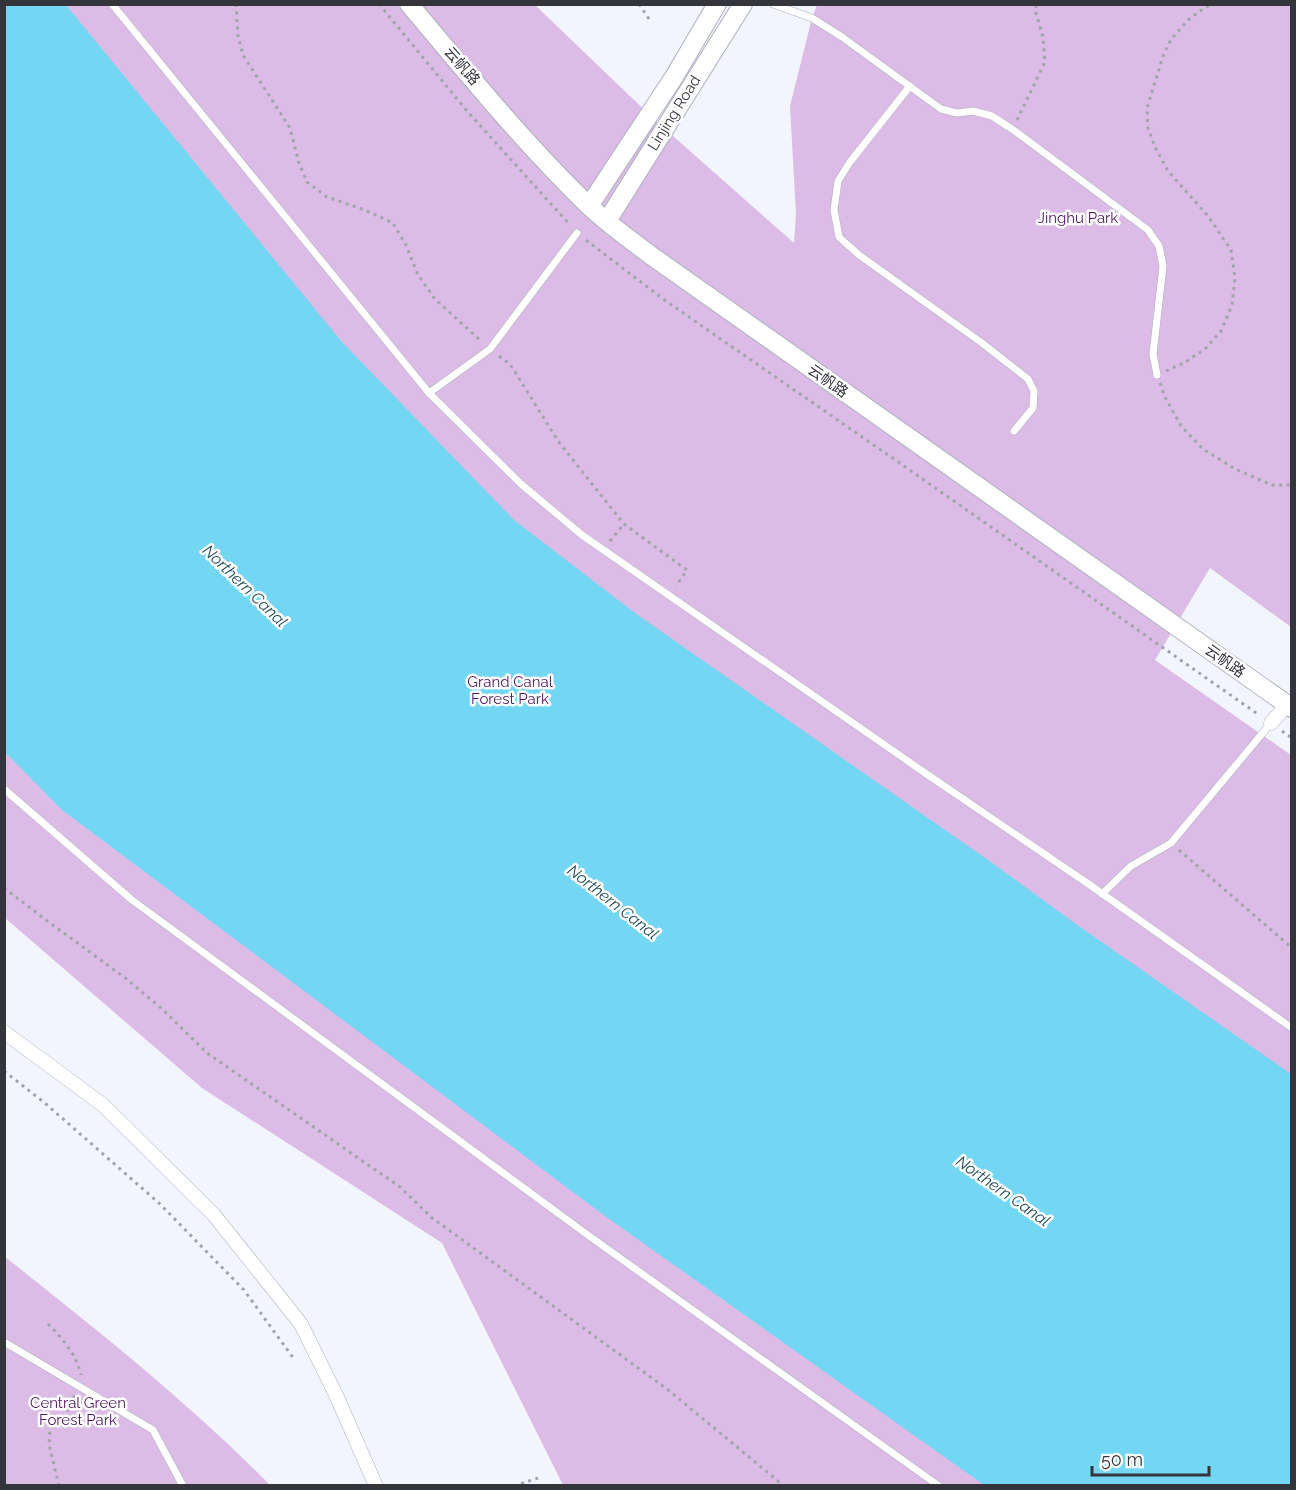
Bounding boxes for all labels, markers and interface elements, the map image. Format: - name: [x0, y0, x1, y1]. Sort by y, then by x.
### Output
- street label: 云帆路: [440, 43, 484, 89]
- street label: Linjing Road: [644, 72, 704, 154]
- park label: Jinghu Park: [1038, 209, 1118, 227]
- street label: 云帆路: [804, 361, 852, 401]
- water label: Northern Canal: [199, 541, 291, 631]
- street label: 云帆路: [1201, 641, 1249, 681]
- park label: Grand Canal Forest Park: [467, 673, 554, 708]
- water label: Northern Canal: [564, 861, 662, 943]
- water label: Northern Canal: [952, 1152, 1054, 1230]
- park label: Central Green Forest Park: [30, 1394, 126, 1429]
- scale bar: [1092, 1439, 1209, 1477]
- text: 50 m: [1101, 1449, 1143, 1470]

